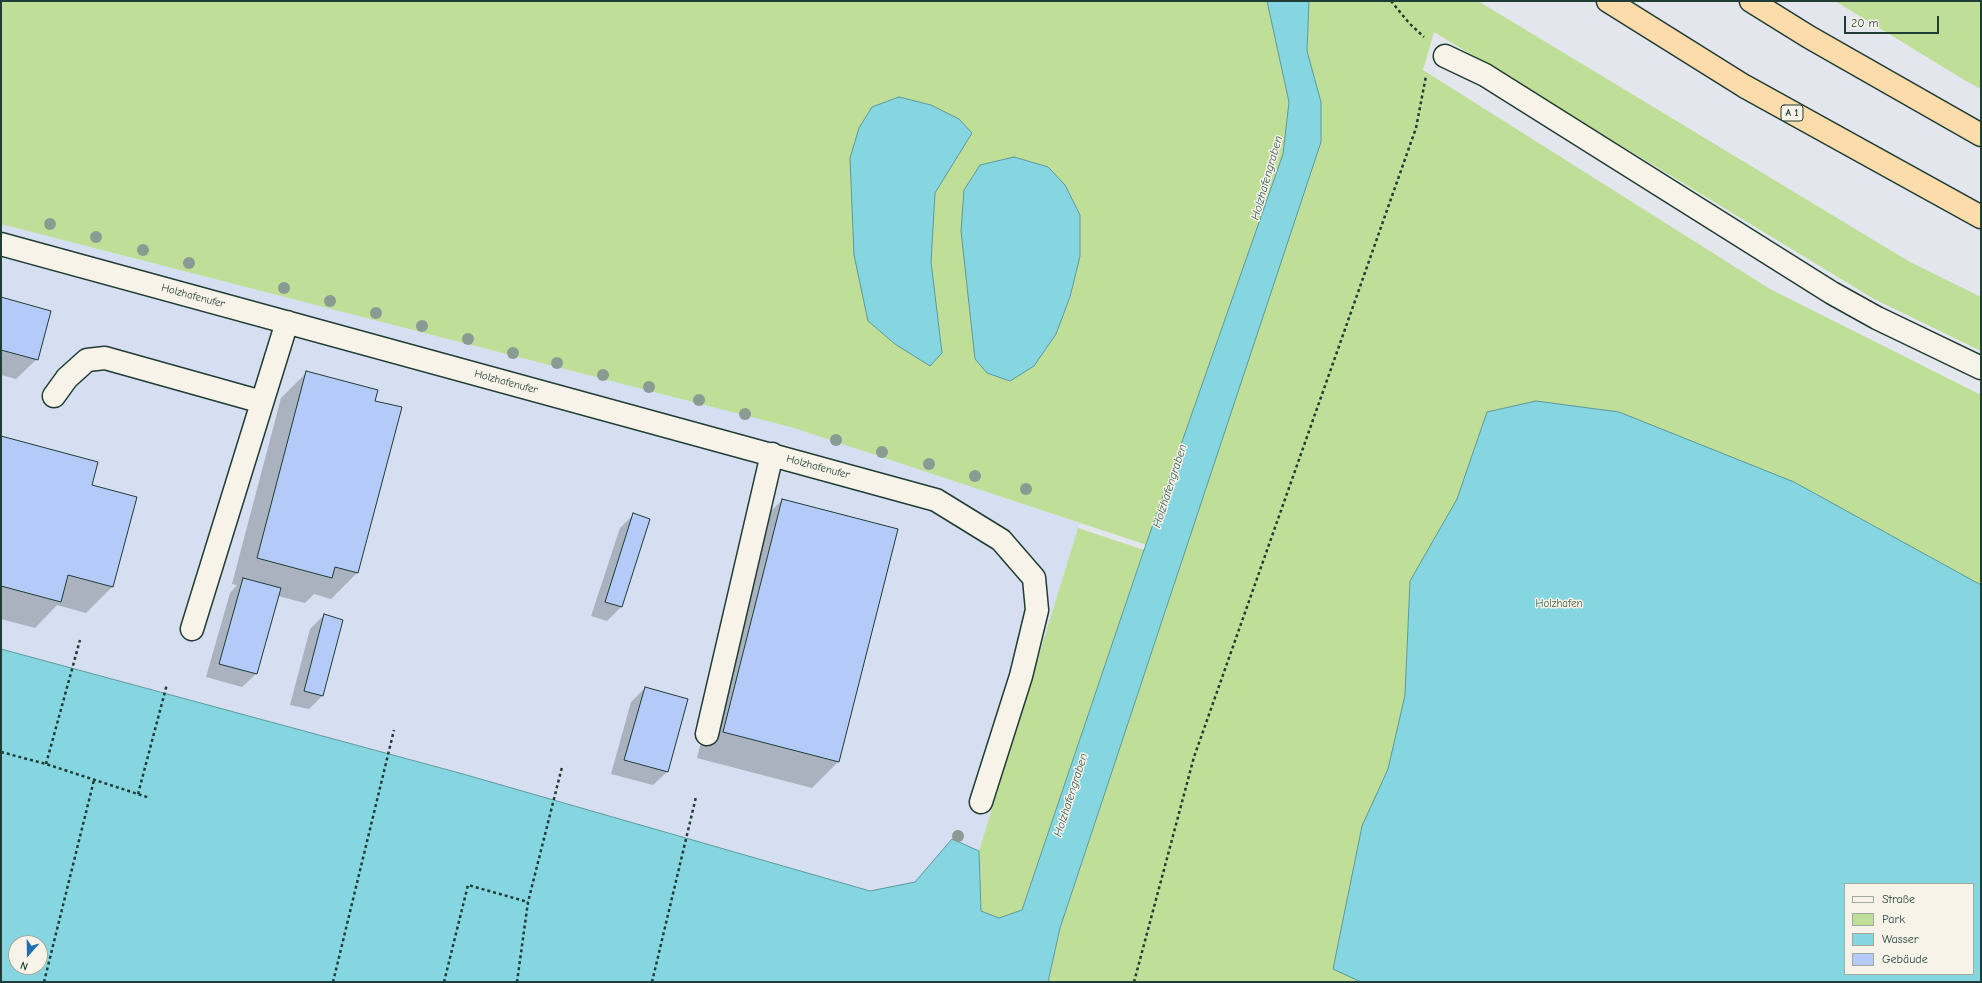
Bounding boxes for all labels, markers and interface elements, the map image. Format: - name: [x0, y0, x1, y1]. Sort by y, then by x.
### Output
- scale bar: [1846, 8, 1941, 34]
- text: 20 m: [1851, 16, 1879, 30]
- road number: A 1: [1781, 105, 1803, 121]
- water label: Holzhafengraben: [1248, 134, 1286, 222]
- street label: Holzhafenufer: [160, 281, 226, 311]
- street label: Holzhafenufer: [473, 367, 539, 397]
- water label: Holzhafengraben: [1150, 442, 1190, 530]
- street label: Holzhafenufer: [785, 452, 851, 482]
- park label: Holzhafen: [1536, 597, 1582, 611]
- water label: Holzhafengraben: [1051, 751, 1091, 839]
- legend: [1844, 883, 1974, 975]
- text: Straße: [1882, 892, 1915, 906]
- text: Park: [1882, 912, 1905, 926]
- text: Wasser: [1882, 932, 1919, 946]
- north arrow: [8, 935, 48, 975]
- text: Gebäude: [1882, 952, 1928, 966]
- text: N: [18, 958, 30, 973]

